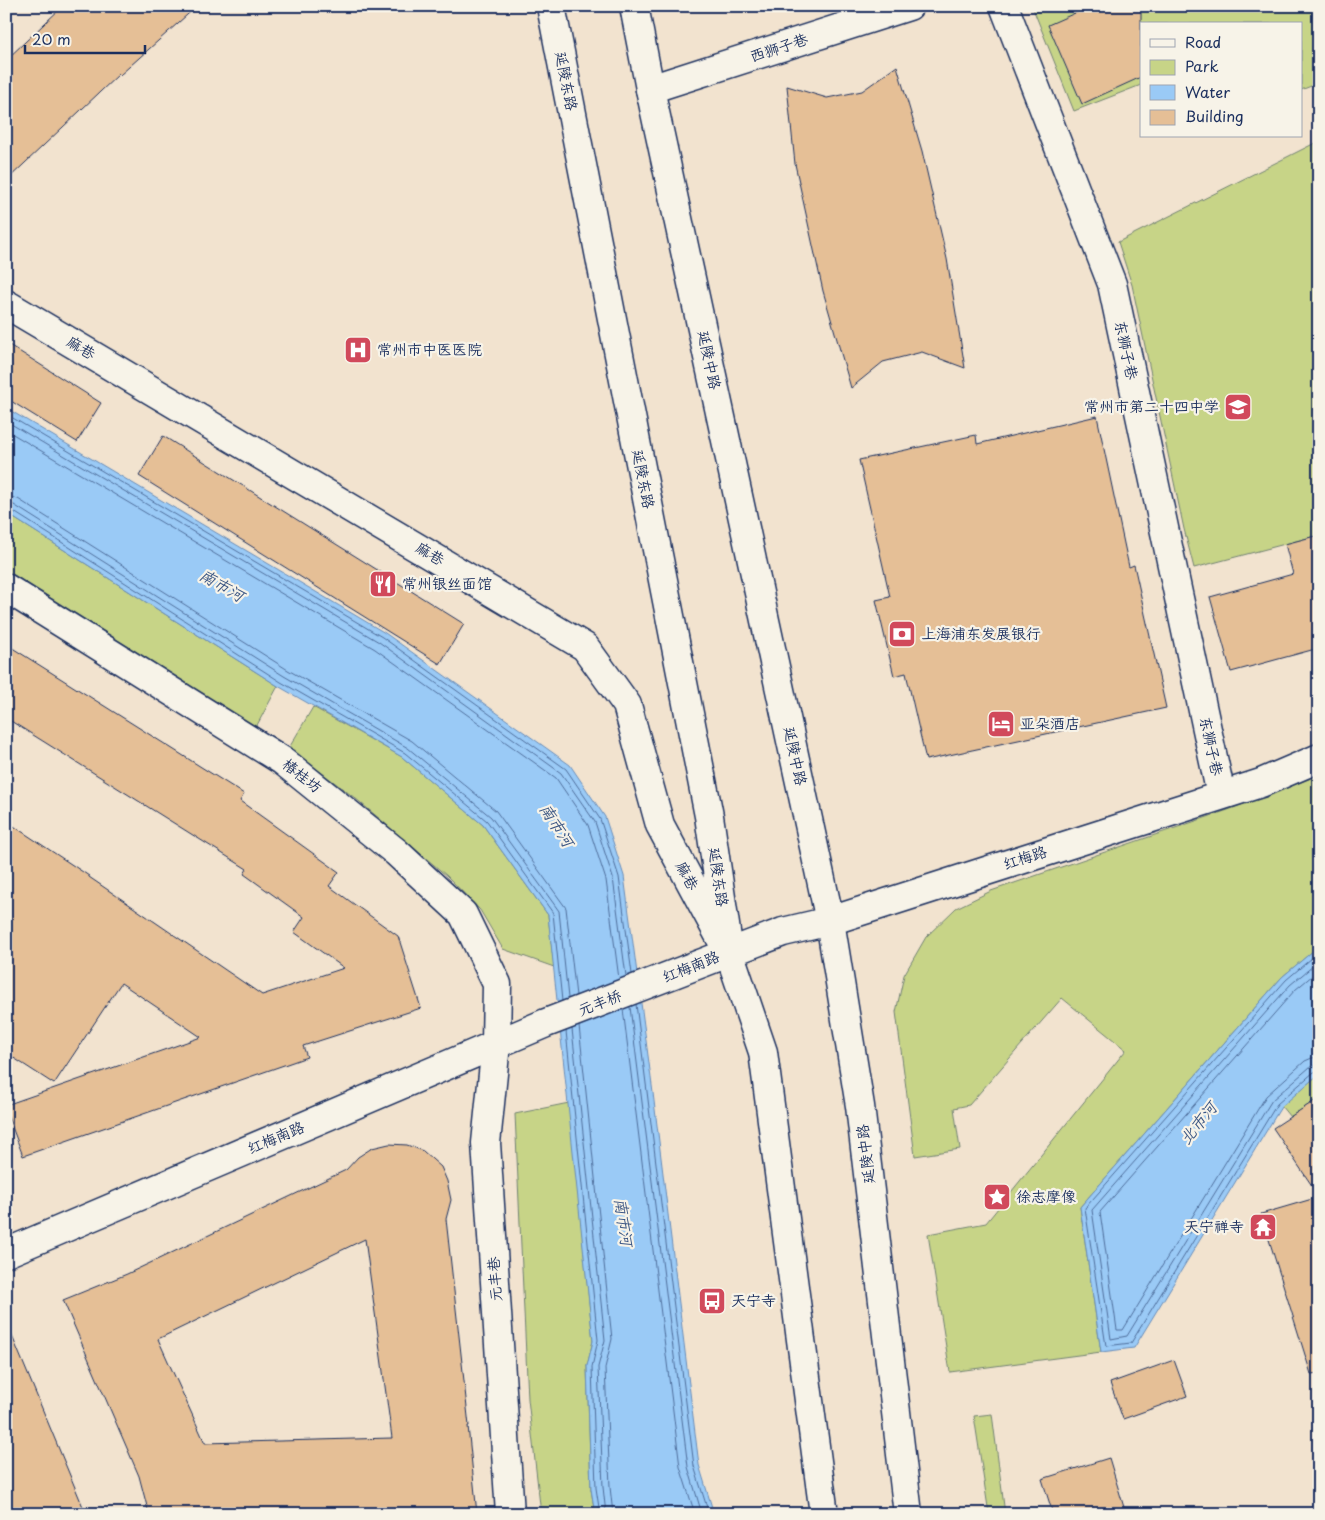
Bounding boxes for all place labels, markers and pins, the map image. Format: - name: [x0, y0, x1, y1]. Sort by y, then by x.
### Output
- hospital icon: 常州市中医医院: [343, 335, 373, 365]
- place label: 常州市中医医院: [377, 337, 482, 360]
- school or university icon: 常州市第二十四中学: [1223, 392, 1253, 422]
- place label: 常州市第二十四中学: [1084, 394, 1219, 417]
- restaurant icon: 常州银丝面馆: [368, 569, 398, 599]
- place label: 常州银丝面馆: [402, 571, 492, 594]
- bank icon: 上海浦东发展银行: [887, 619, 917, 649]
- place label: 上海浦东发展银行: [921, 621, 1041, 644]
- hotel icon: 亚朵酒店: [986, 709, 1016, 739]
- place label: 亚朵酒店: [1020, 711, 1080, 734]
- place icon: 徐志摩像: [982, 1182, 1012, 1212]
- place label: 徐志摩像: [1016, 1184, 1076, 1207]
- temple icon: 天宁禅寺: [1248, 1212, 1278, 1242]
- place label: 天宁禅寺: [1184, 1214, 1244, 1237]
- bus stop icon: 天宁寺: [697, 1286, 727, 1316]
- place label: 天宁寺: [731, 1288, 776, 1311]

